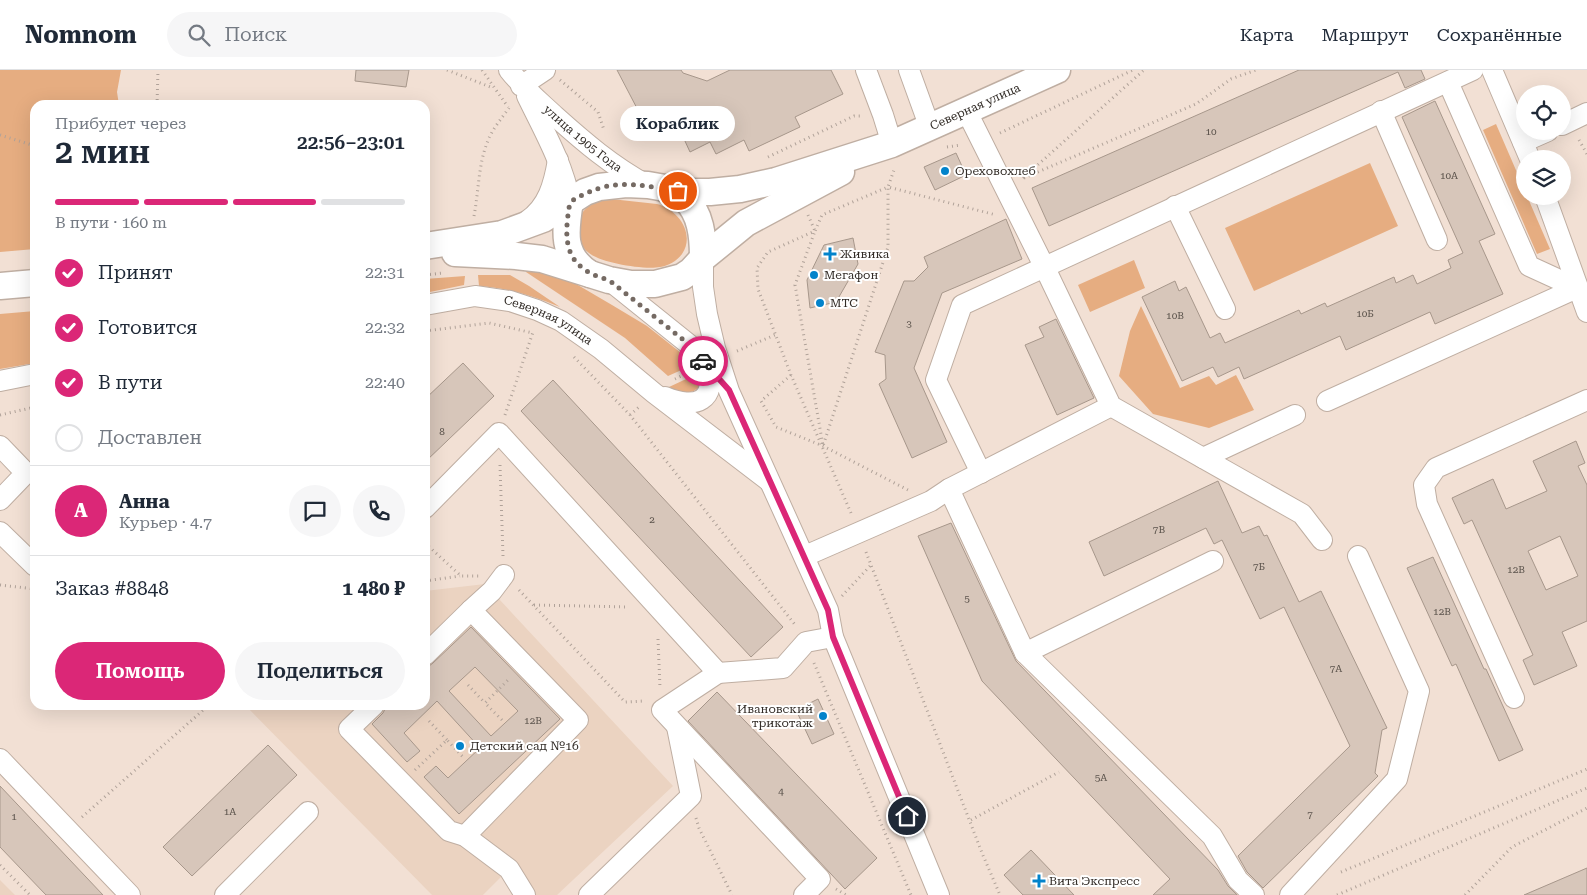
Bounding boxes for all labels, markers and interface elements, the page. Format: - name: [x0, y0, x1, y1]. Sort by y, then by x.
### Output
- search box: [167, 12, 517, 57]
- text: Nomnom: [25, 21, 137, 49]
- icon: search: [185, 21, 213, 49]
- text: Поиск: [225, 23, 287, 46]
- text: Карта: [1240, 24, 1294, 45]
- text: Маршрут: [1322, 24, 1409, 45]
- text: Сохранённые: [1437, 24, 1562, 45]
- street label: Северная улица: [928, 80, 1023, 133]
- map controls: [1516, 85, 1571, 205]
- button: locate: [1516, 85, 1571, 140]
- street label: улица 1905 Года: [541, 102, 625, 175]
- callout: Кораблик: [620, 106, 736, 141]
- text: Прибудет через: [55, 114, 186, 133]
- text: Кораблик: [636, 114, 719, 133]
- house number: 10: [1205, 126, 1217, 137]
- text: 22:56–23:01: [297, 131, 405, 154]
- text: 2 мин: [55, 133, 150, 171]
- button: layers: [1516, 150, 1571, 205]
- place label: Ореховохлеб: [955, 164, 1036, 178]
- marker: Ореховохлеб: [939, 165, 951, 177]
- pin: [657, 170, 699, 212]
- house number: 10А: [1440, 170, 1458, 181]
- icon: bag: [664, 177, 692, 205]
- text: В пути · 160 m: [55, 213, 167, 232]
- place label: Живика: [840, 247, 890, 261]
- marker: Живика: [824, 248, 836, 260]
- icon: check: [55, 259, 83, 287]
- text: Принят: [98, 261, 173, 284]
- text: 22:31: [365, 263, 405, 282]
- place label: Мегафон: [824, 268, 878, 282]
- marker: Мегафон: [808, 269, 820, 281]
- street label: Северная улица: [503, 293, 595, 348]
- place label: МТС: [830, 296, 858, 310]
- marker: МТС: [814, 297, 826, 309]
- house number: 10Б: [1356, 308, 1374, 319]
- house number: 10В: [1166, 310, 1184, 321]
- icon: check: [55, 314, 83, 342]
- text: Готовится: [98, 316, 197, 339]
- text: 22:32: [365, 318, 405, 337]
- house number: 3: [906, 318, 912, 329]
- courier: [678, 336, 728, 386]
- icon: car: [689, 347, 717, 375]
- icon: check: [55, 369, 83, 397]
- text: В пути: [98, 371, 162, 394]
- text: 22:40: [365, 373, 405, 392]
- text: Доставлен: [98, 426, 202, 449]
- house number: 8: [439, 426, 445, 437]
- button: chat: [289, 485, 341, 537]
- button: phone: [353, 485, 405, 537]
- text: Анна: [119, 490, 170, 513]
- text: А: [74, 499, 88, 522]
- text: Курьер · 4.7: [119, 513, 212, 532]
- house number: 2: [649, 514, 655, 525]
- house number: 7В: [1153, 524, 1165, 535]
- house number: 7Б: [1253, 561, 1266, 572]
- house number: 12В: [1507, 564, 1525, 575]
- text: Заказ #8848: [55, 577, 169, 600]
- text: 1 480 ₽: [342, 577, 405, 600]
- house number: 5: [964, 593, 970, 604]
- house number: 12В: [1433, 606, 1451, 617]
- button: Помощь: [55, 642, 225, 700]
- button: Поделиться: [235, 642, 405, 700]
- house number: 7А: [1330, 663, 1342, 674]
- place label: Ивановский трикотаж: [737, 702, 813, 730]
- marker: Ивановский трикотаж: [817, 710, 829, 722]
- house number: 12В: [524, 715, 542, 726]
- place label: Детский сад №16: [470, 739, 579, 753]
- marker: Детский сад №16: [454, 740, 466, 752]
- house number: 5А: [1095, 772, 1107, 783]
- house number: 4: [778, 786, 784, 797]
- pin: [886, 795, 928, 837]
- icon: home: [893, 802, 921, 830]
- house number: 1А: [224, 806, 236, 817]
- house number: 7: [1307, 809, 1313, 820]
- house number: 1: [11, 811, 17, 822]
- place label: Вита Экспресс: [1049, 874, 1140, 888]
- marker: Вита Экспресс: [1033, 875, 1045, 887]

